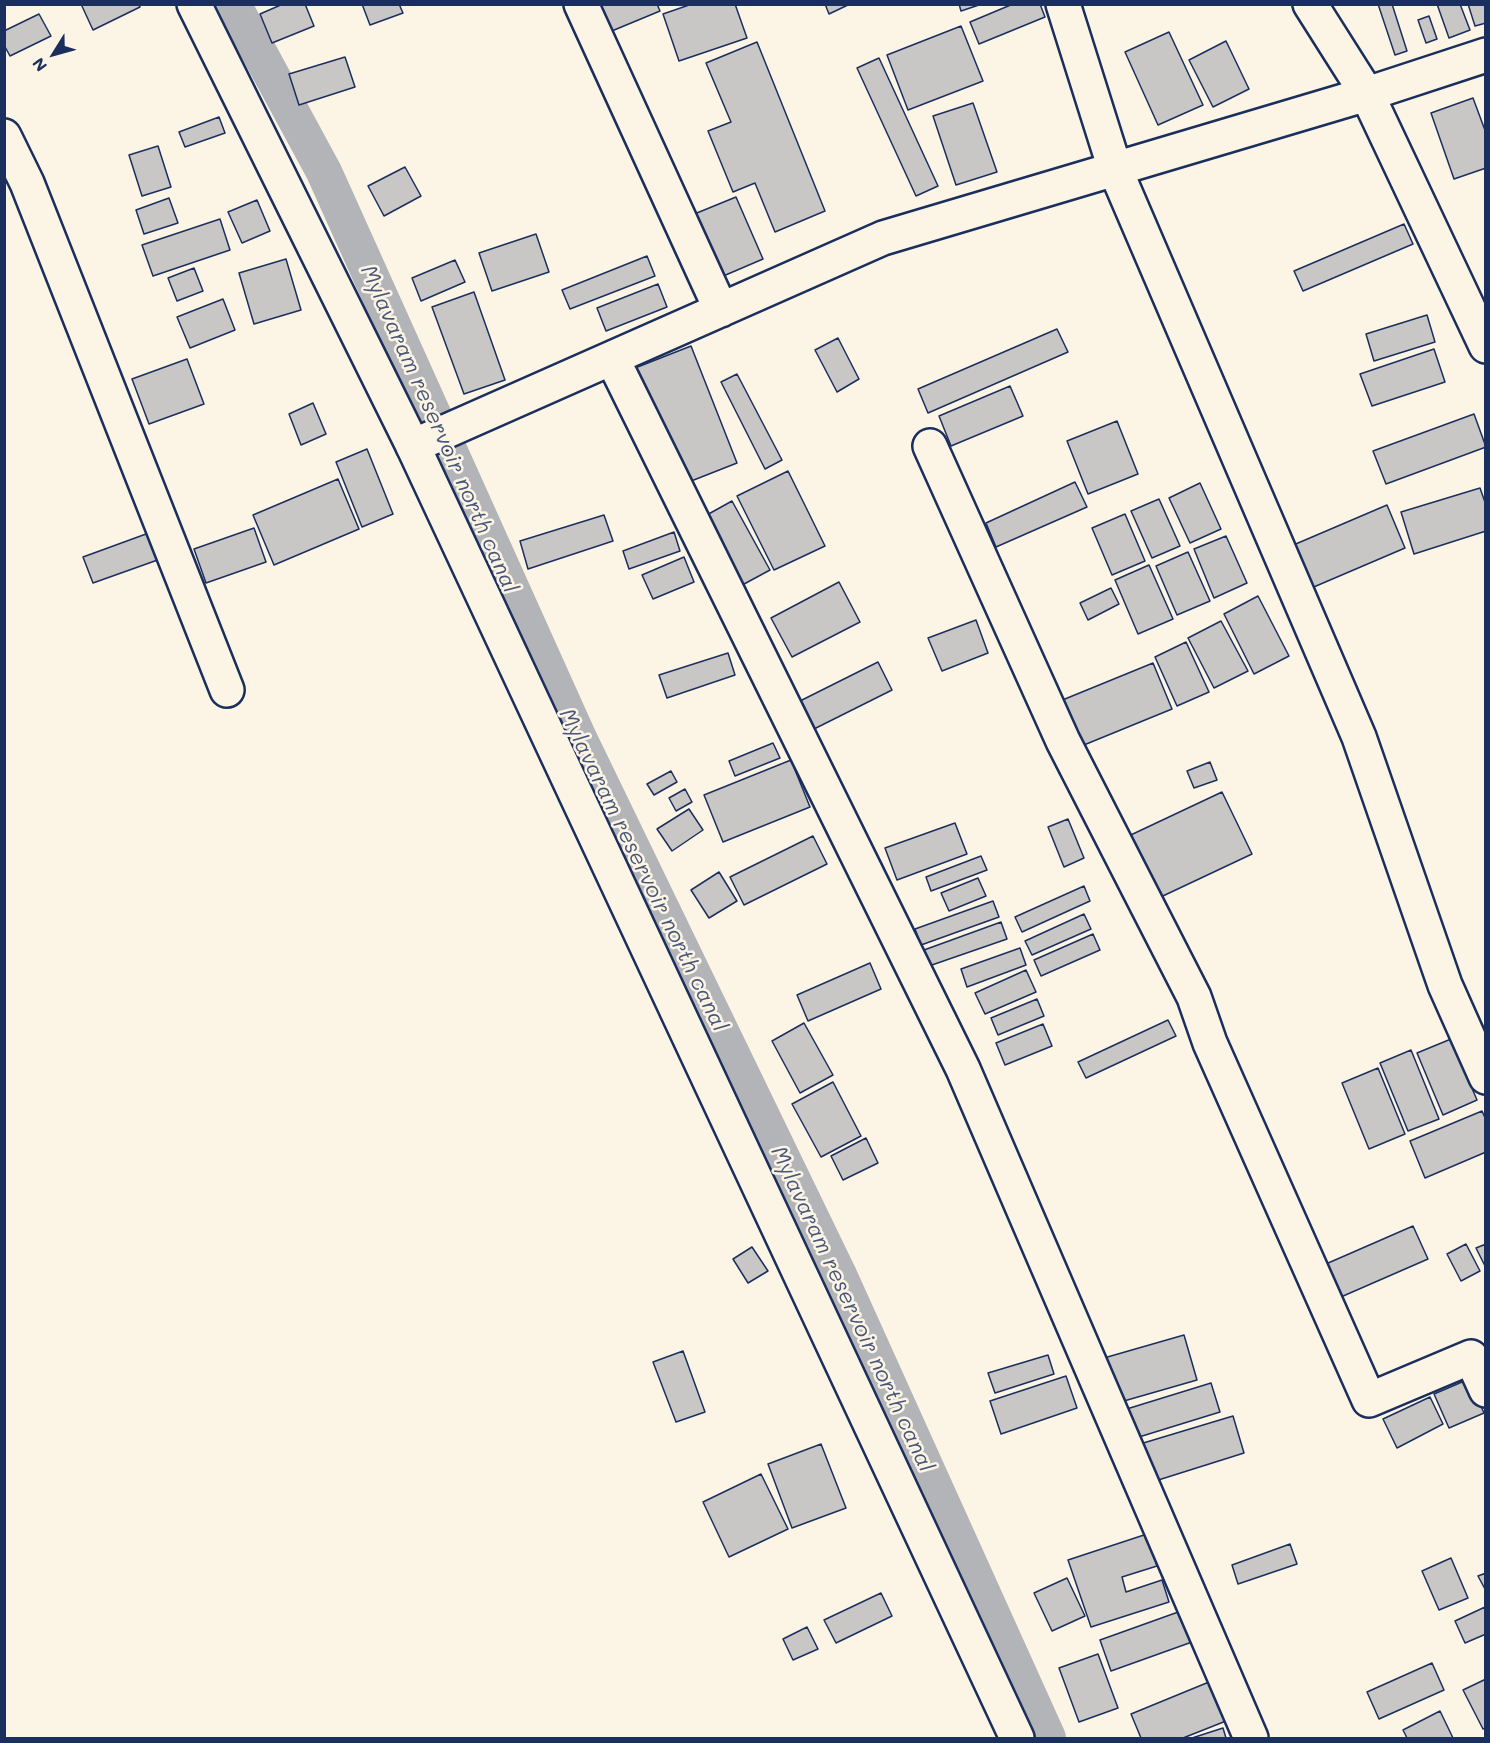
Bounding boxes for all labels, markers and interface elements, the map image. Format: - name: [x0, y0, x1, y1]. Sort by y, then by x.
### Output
- north arrow: [24, 24, 84, 84]
- text: N: [27, 54, 51, 76]
- water label: Mylavaram reservoir north canal: [355, 261, 523, 597]
- water label: Mylavaram reservoir north canal: [553, 704, 733, 1036]
- water label: Mylavaram reservoir north canal: [765, 1142, 939, 1476]

